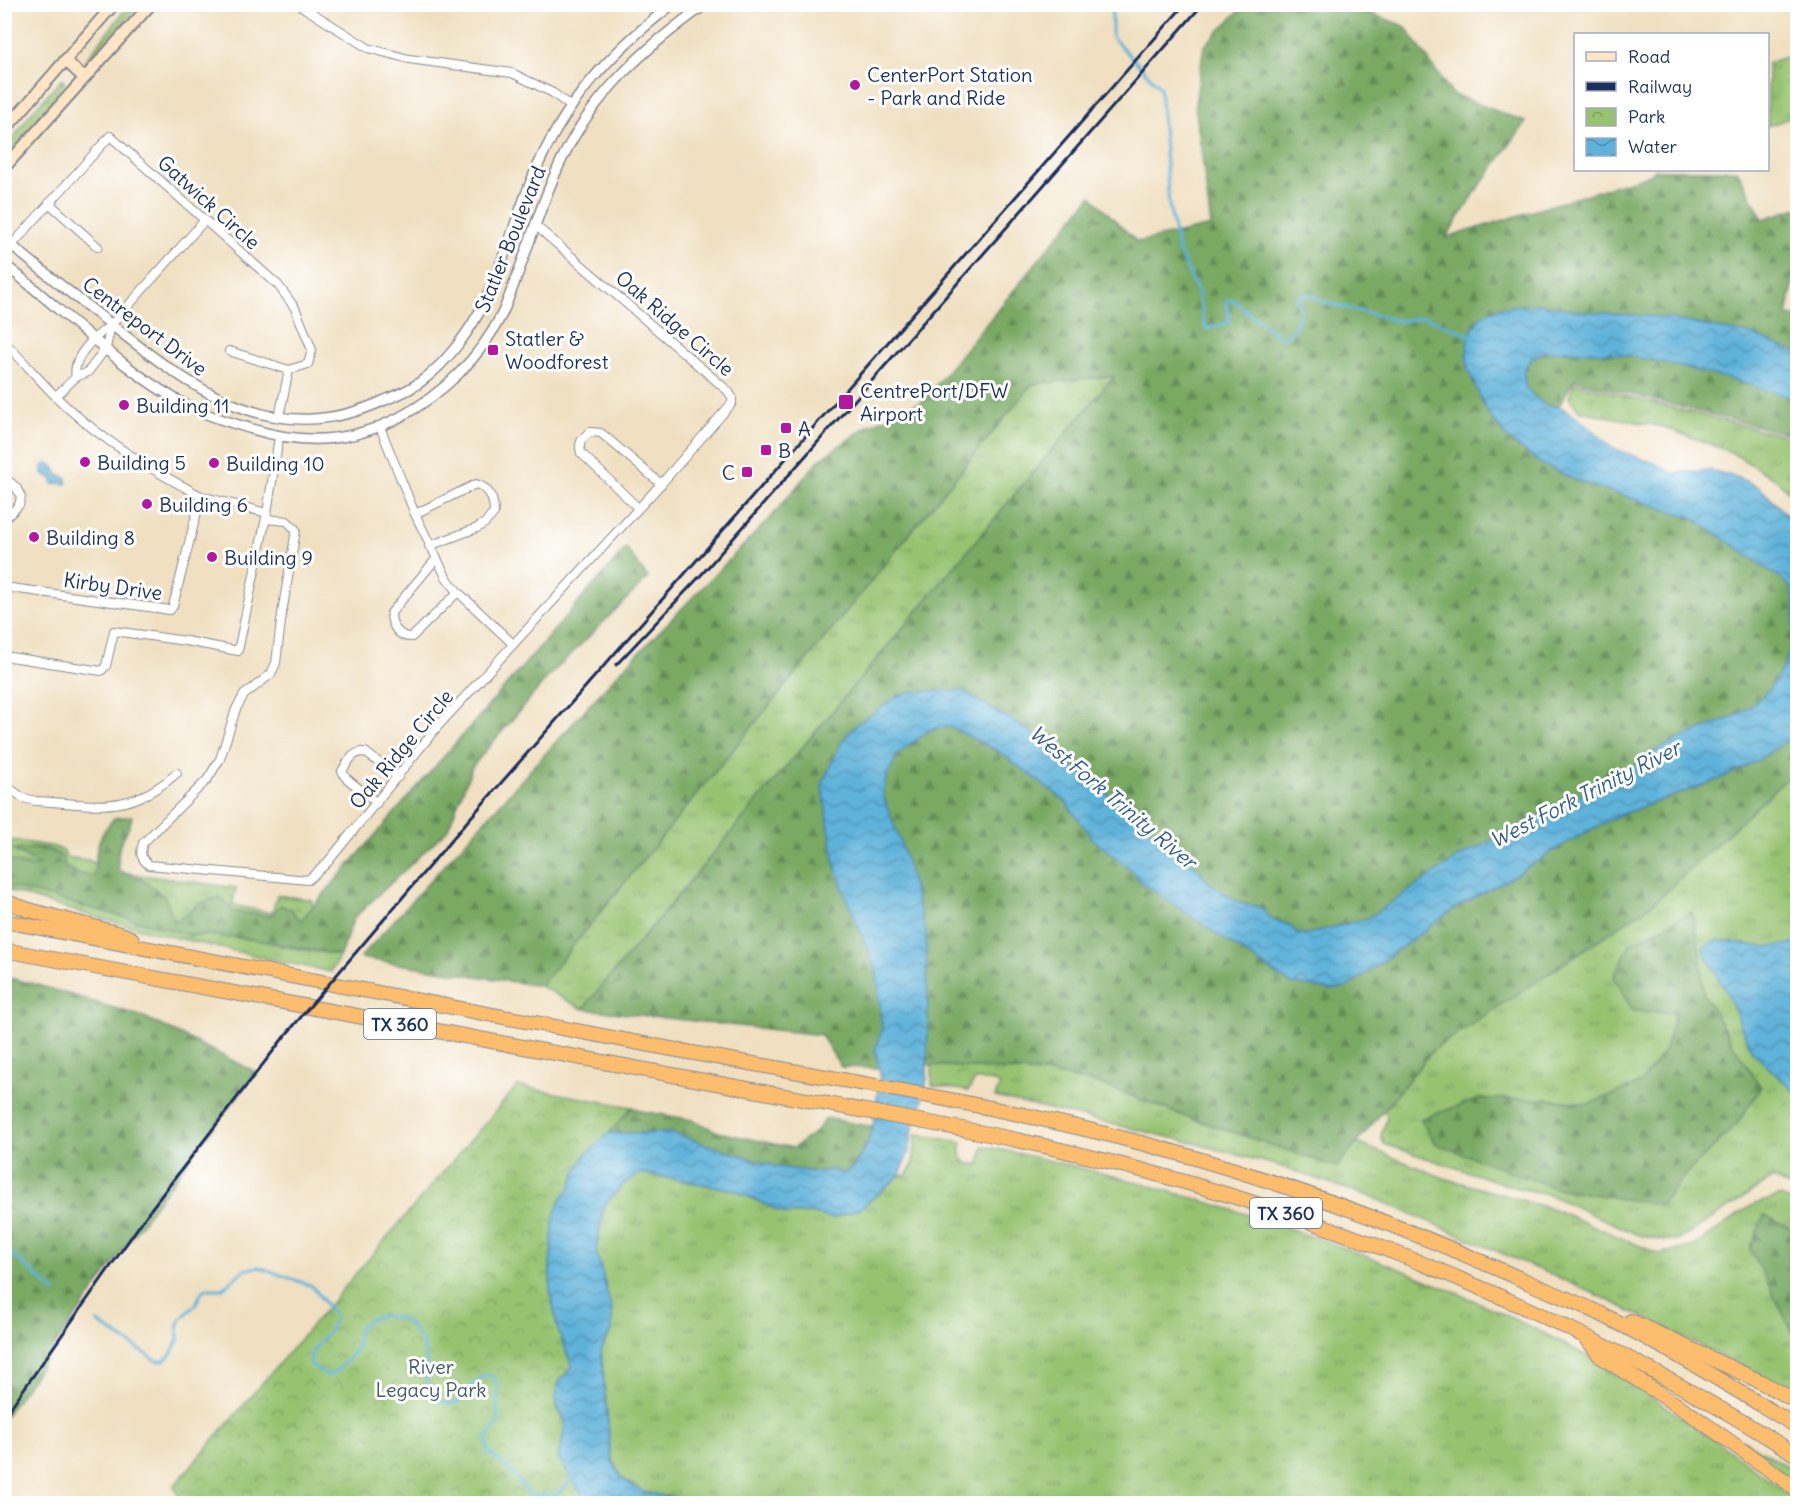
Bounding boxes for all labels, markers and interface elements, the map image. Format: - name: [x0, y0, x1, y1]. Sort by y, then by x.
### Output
- legend: [1574, 33, 1769, 171]
- text: Road: [1628, 45, 1671, 68]
- place label: CenterPort Station - Park and Ride: [867, 62, 1033, 110]
- text: Railway: [1628, 75, 1692, 98]
- marker: CenterPort Station - Park and Ride: [848, 78, 862, 92]
- text: Park: [1628, 105, 1665, 128]
- text: Water: [1628, 135, 1678, 158]
- street label: Gatwick Circle: [153, 150, 265, 254]
- street label: Statler Boulevard: [469, 162, 551, 316]
- street label: Oak Ridge Circle: [611, 265, 739, 381]
- street label: Centreport Drive: [78, 271, 212, 381]
- place label: Statler & Woodforest: [505, 326, 609, 374]
- marker: Statler & Woodforest: [486, 343, 500, 357]
- place label: CentrePort/DFW Airport: [860, 378, 1008, 426]
- place label: Building 11: [136, 393, 229, 418]
- marker: CentrePort/DFW Airport: [837, 393, 855, 411]
- marker: Building 11: [117, 398, 131, 412]
- place label: A: [798, 416, 811, 441]
- marker: A: [779, 421, 793, 435]
- place label: B: [778, 438, 791, 463]
- marker: B: [759, 443, 773, 457]
- place label: Building 5: [97, 450, 186, 475]
- place label: Building 10: [226, 451, 325, 476]
- marker: Building 5: [78, 455, 92, 469]
- marker: Building 10: [207, 456, 221, 470]
- place label: C: [722, 460, 735, 485]
- marker: C: [740, 465, 754, 479]
- place label: Building 6: [159, 492, 248, 517]
- marker: Building 6: [140, 497, 154, 511]
- place label: Building 8: [46, 525, 135, 550]
- marker: Building 8: [27, 530, 41, 544]
- place label: Building 9: [224, 545, 313, 570]
- marker: Building 9: [205, 550, 219, 564]
- street label: Kirby Drive: [62, 567, 164, 605]
- street label: Oak Ridge Circle: [344, 684, 458, 814]
- water label: West Fork Trinity River: [1024, 719, 1204, 876]
- water label: West Fork Trinity River: [1485, 733, 1687, 854]
- road number: TX 360: [364, 1009, 436, 1039]
- road number: TX 360: [1250, 1198, 1322, 1228]
- park label: River Legacy Park: [375, 1354, 487, 1402]

